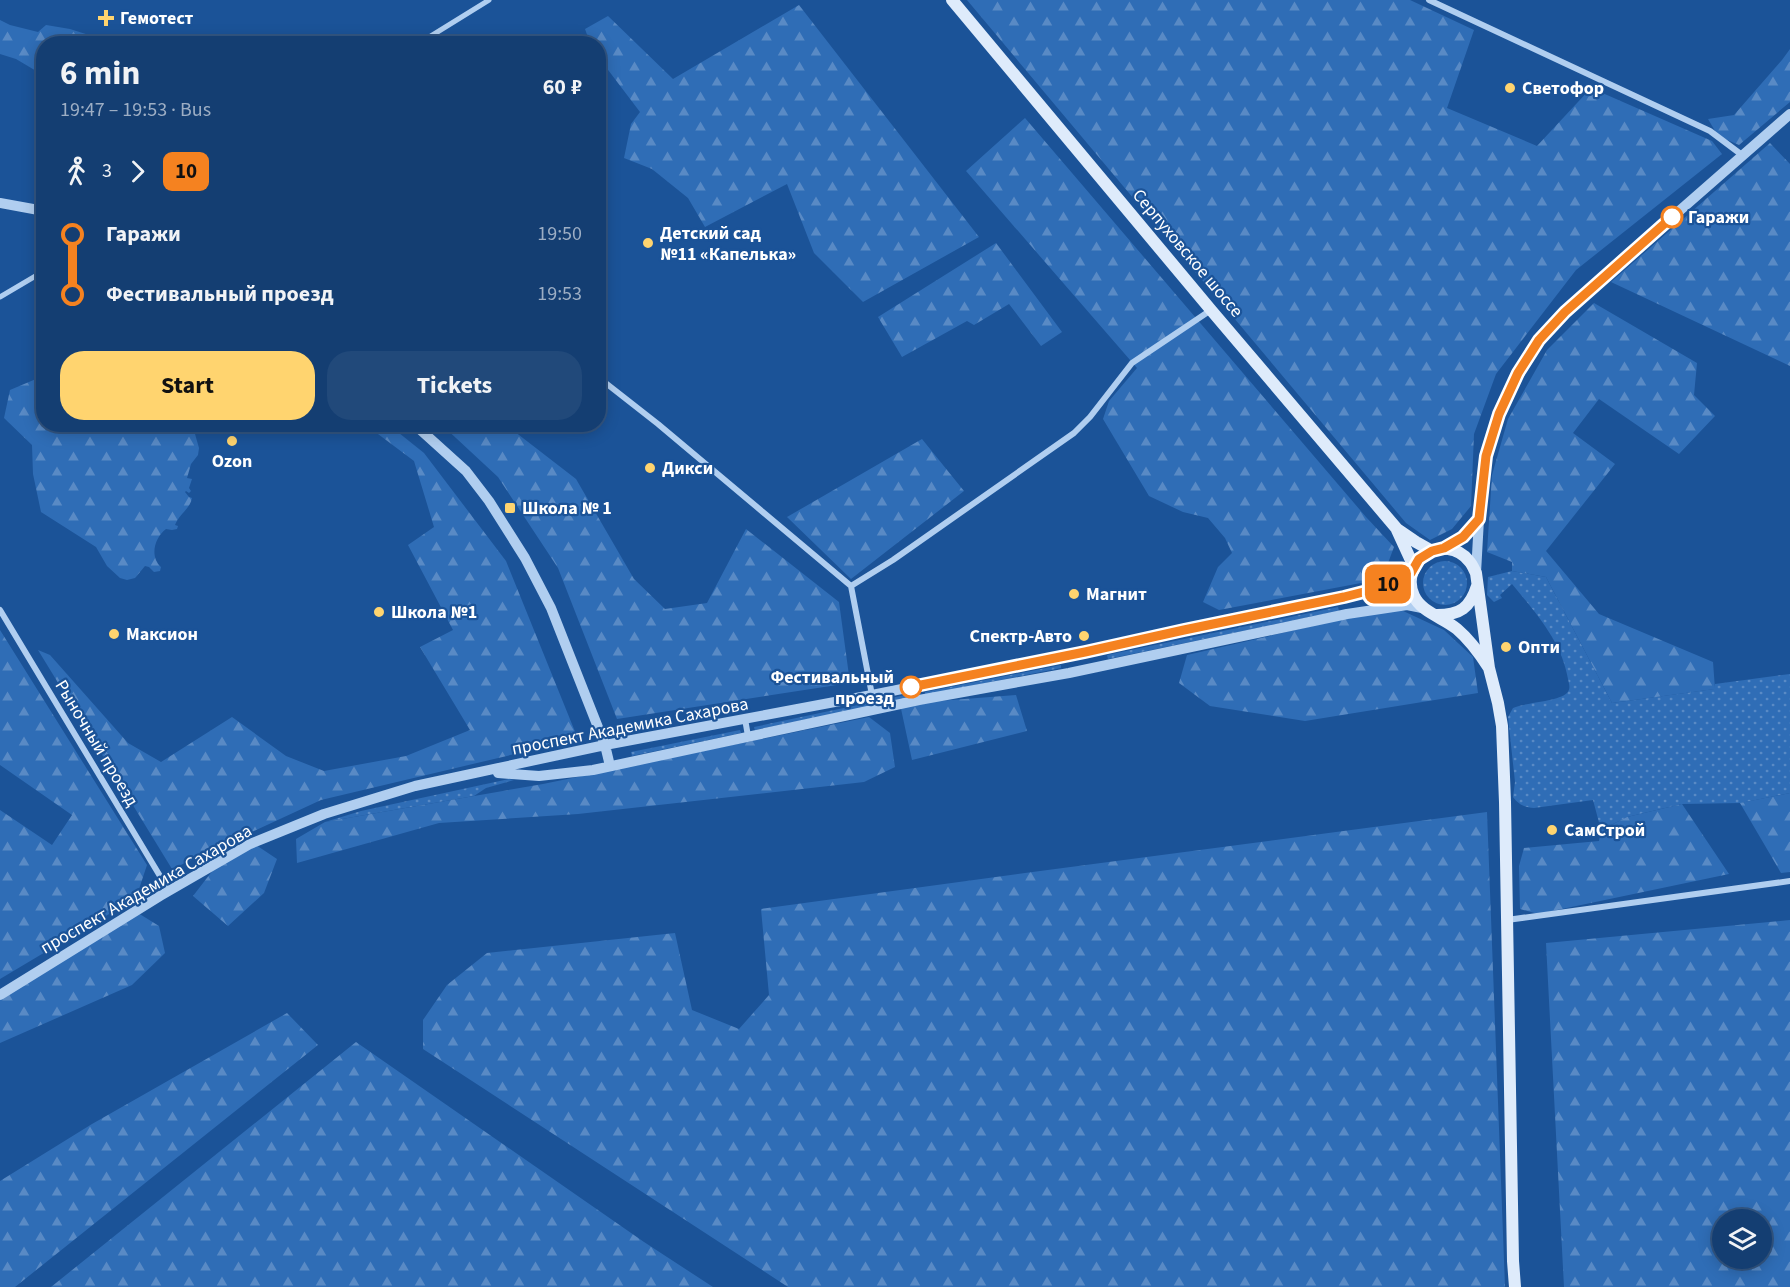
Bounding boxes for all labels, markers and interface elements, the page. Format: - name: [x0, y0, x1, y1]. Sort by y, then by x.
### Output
- place label: Гемотест: [120, 6, 194, 31]
- marker: Гемотест: [97, 9, 115, 27]
- text: 6 min: [60, 50, 140, 97]
- text: 60 ₽: [543, 71, 582, 103]
- place label: Светофор: [1522, 76, 1604, 101]
- marker: Светофор: [1503, 81, 1517, 95]
- text: 19:47 – 19:53 · Bus: [60, 96, 211, 124]
- icon: walk: [60, 155, 93, 188]
- icon: forward: [121, 155, 154, 188]
- text: 10: [175, 156, 197, 186]
- text: 3: [102, 157, 112, 185]
- street label: Серпуховское шоссе: [1126, 184, 1249, 323]
- place label: Гаражи: [1688, 205, 1749, 230]
- marker: Гаражи: [1661, 206, 1683, 228]
- text: Гаражи: [106, 218, 181, 250]
- text: 19:50: [537, 220, 582, 248]
- place label: Детский сад №11 «Капелька»: [660, 221, 796, 267]
- marker: Детский сад №11 «Капелька»: [641, 236, 655, 250]
- text: Фестивальный проезд: [106, 278, 334, 310]
- text: 19:53: [537, 280, 582, 308]
- button: Start: [60, 351, 315, 420]
- button: Tickets: [327, 351, 582, 420]
- marker: Ozon: [225, 434, 239, 448]
- place label: Ozon: [212, 449, 252, 474]
- place label: Дикси: [662, 456, 713, 481]
- marker: Дикси: [643, 461, 657, 475]
- place label: Школа № 1: [522, 496, 612, 521]
- marker: Школа № 1: [503, 501, 517, 515]
- line badge: 10: [1361, 564, 1415, 604]
- text: 10: [1377, 569, 1399, 599]
- place label: Магнит: [1086, 582, 1147, 607]
- marker: Магнит: [1067, 587, 1081, 601]
- place label: Школа №1: [391, 600, 477, 625]
- marker: Школа №1: [372, 605, 386, 619]
- place label: Максион: [126, 622, 198, 647]
- place label: Спектр-Авто: [969, 624, 1072, 649]
- marker: Максион: [107, 627, 121, 641]
- marker: Спектр-Авто: [1077, 629, 1091, 643]
- place label: Опти: [1518, 635, 1560, 660]
- marker: Опти: [1499, 640, 1513, 654]
- place label: Фестивальный проезд: [770, 665, 894, 711]
- street label: Рыночный проезд: [49, 675, 145, 812]
- marker: Фестивальный проезд: [900, 676, 922, 698]
- street label: проспект Академика Сахарова: [510, 691, 751, 762]
- street label: проспект Академика Сахарова: [36, 818, 257, 960]
- place label: СамСтрой: [1564, 818, 1645, 843]
- marker: СамСтрой: [1545, 823, 1559, 837]
- map controls: [1712, 1209, 1772, 1269]
- button: layers: [1712, 1209, 1772, 1269]

